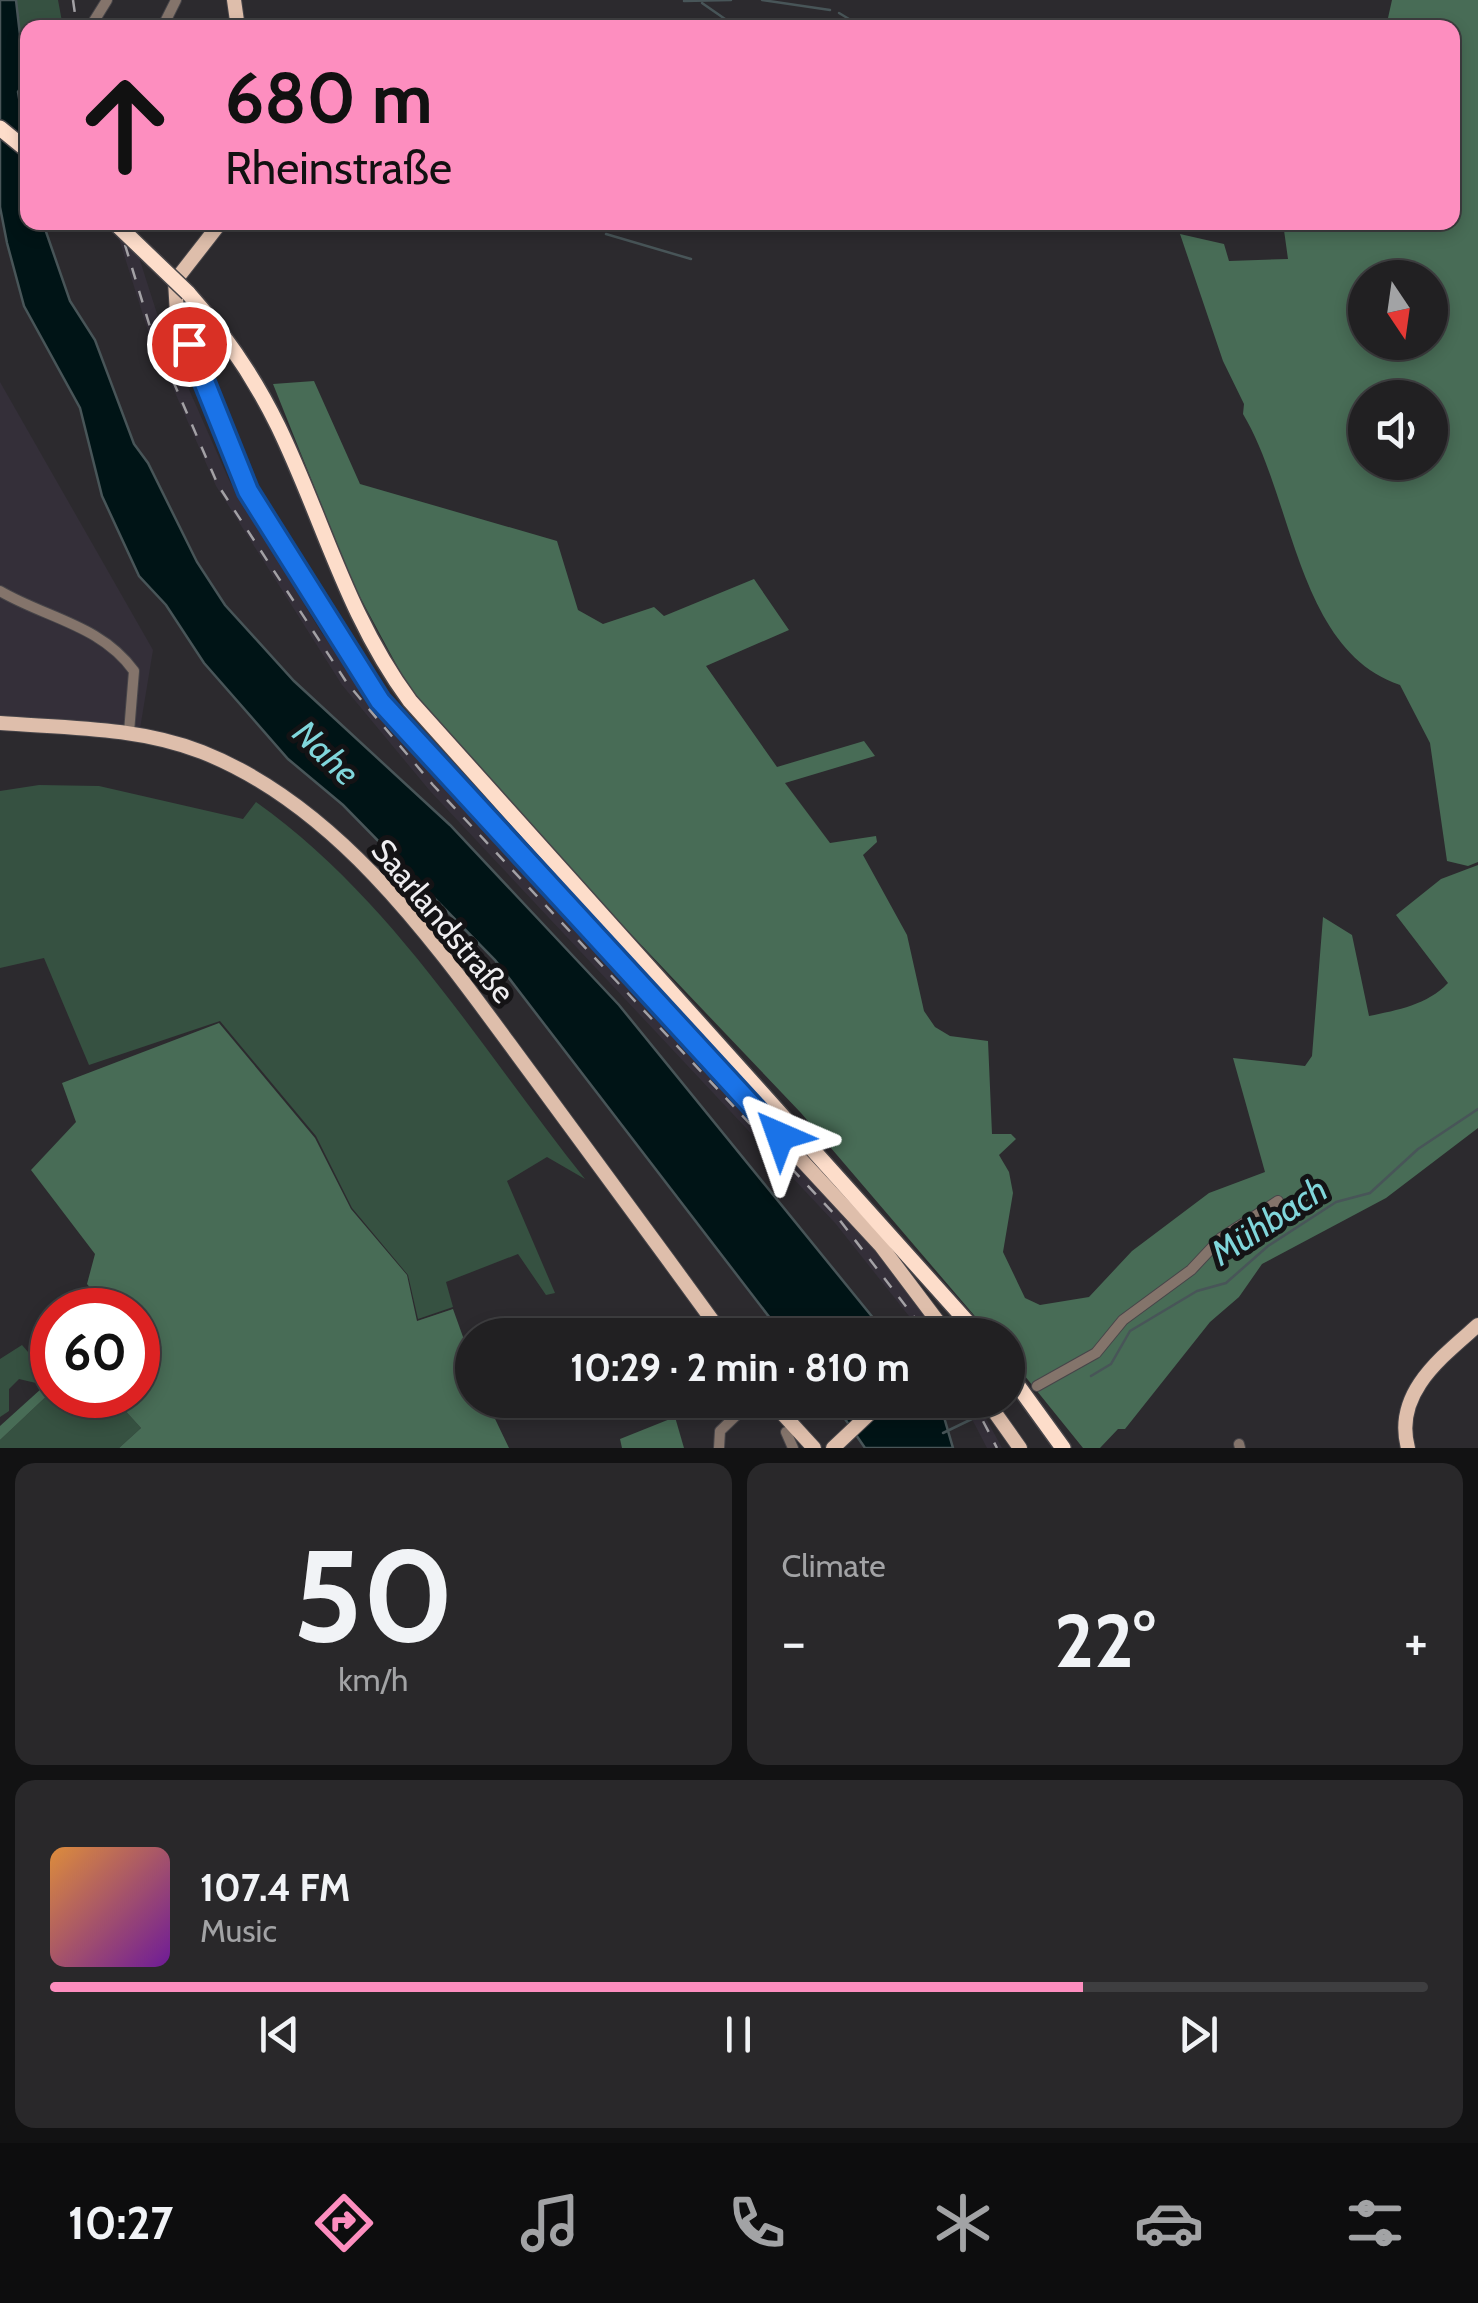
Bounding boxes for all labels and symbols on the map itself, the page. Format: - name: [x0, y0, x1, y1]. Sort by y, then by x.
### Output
- north arrow: [1348, 260, 1448, 360]
- pin: [147, 302, 232, 387]
- water label: Nahe: [284, 711, 368, 794]
- street label: Saarlandstraße: [364, 831, 523, 1011]
- position arrow: [728, 1084, 832, 1188]
- water label: Mühbach: [1202, 1167, 1335, 1275]
- speed limit sign: 60: [30, 1288, 160, 1418]

